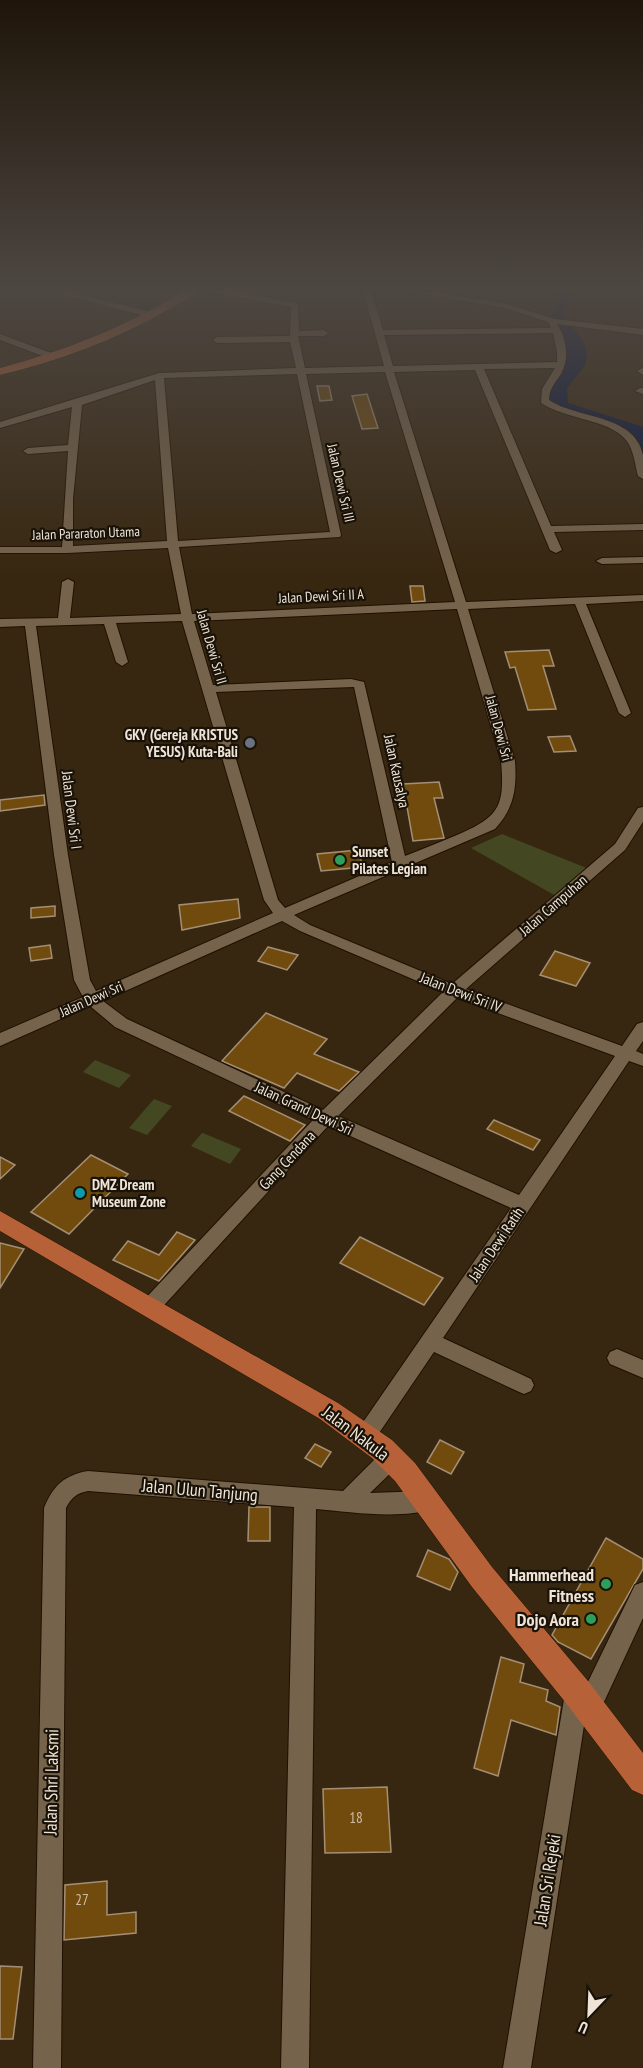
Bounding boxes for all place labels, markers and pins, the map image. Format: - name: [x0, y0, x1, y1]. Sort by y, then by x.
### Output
- place label: GKY (Gereja KRISTUS YESUS) Kuta-Bali: [125, 725, 238, 761]
- marker: GKY (Gereja KRISTUS YESUS) Kuta-Bali: [243, 736, 257, 750]
- place label: Sunset Pilates Legian: [352, 842, 427, 878]
- marker: Sunset Pilates Legian: [333, 853, 347, 867]
- place label: DMZ Dream Museum Zone: [92, 1175, 166, 1211]
- marker: DMZ Dream Museum Zone: [73, 1186, 87, 1200]
- place label: Hammerhead Fitness: [509, 1563, 594, 1607]
- marker: Hammerhead Fitness: [599, 1577, 613, 1591]
- place label: Dojo Aora: [517, 1608, 579, 1631]
- marker: Dojo Aora: [584, 1612, 598, 1626]

